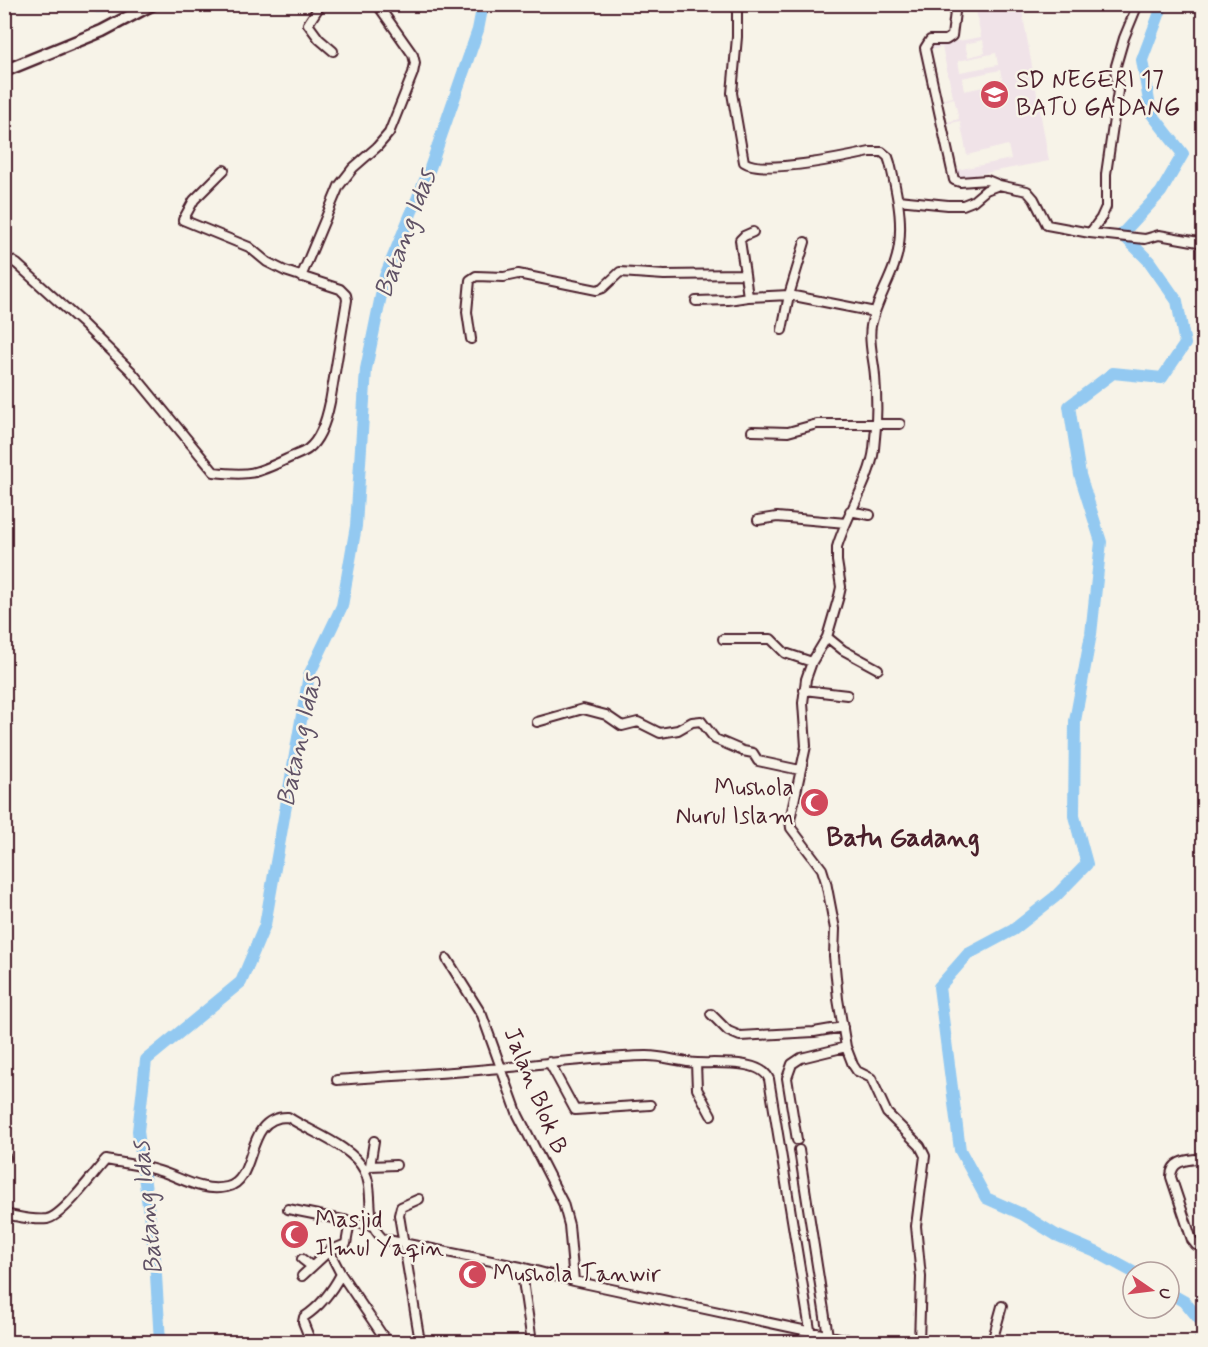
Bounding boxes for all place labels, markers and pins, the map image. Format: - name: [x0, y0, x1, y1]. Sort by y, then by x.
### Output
- place label: SD NEGERI 17 BATU GADANG: [1016, 65, 1180, 124]
- school or university icon: SD NEGERI 17 BATU GADANG: [979, 78, 1011, 110]
- place label: Mushola Nurul Islam: [675, 773, 794, 832]
- mosque icon: Mushola Nurul Islam: [799, 786, 831, 818]
- place label: Masjid Ilmul Yaqin: [315, 1205, 444, 1264]
- mosque icon: Masjid Ilmul Yaqin: [278, 1218, 310, 1250]
- mosque icon: Mushola Tanwir: [456, 1258, 488, 1290]
- place label: Mushola Tanwir: [493, 1259, 661, 1290]

